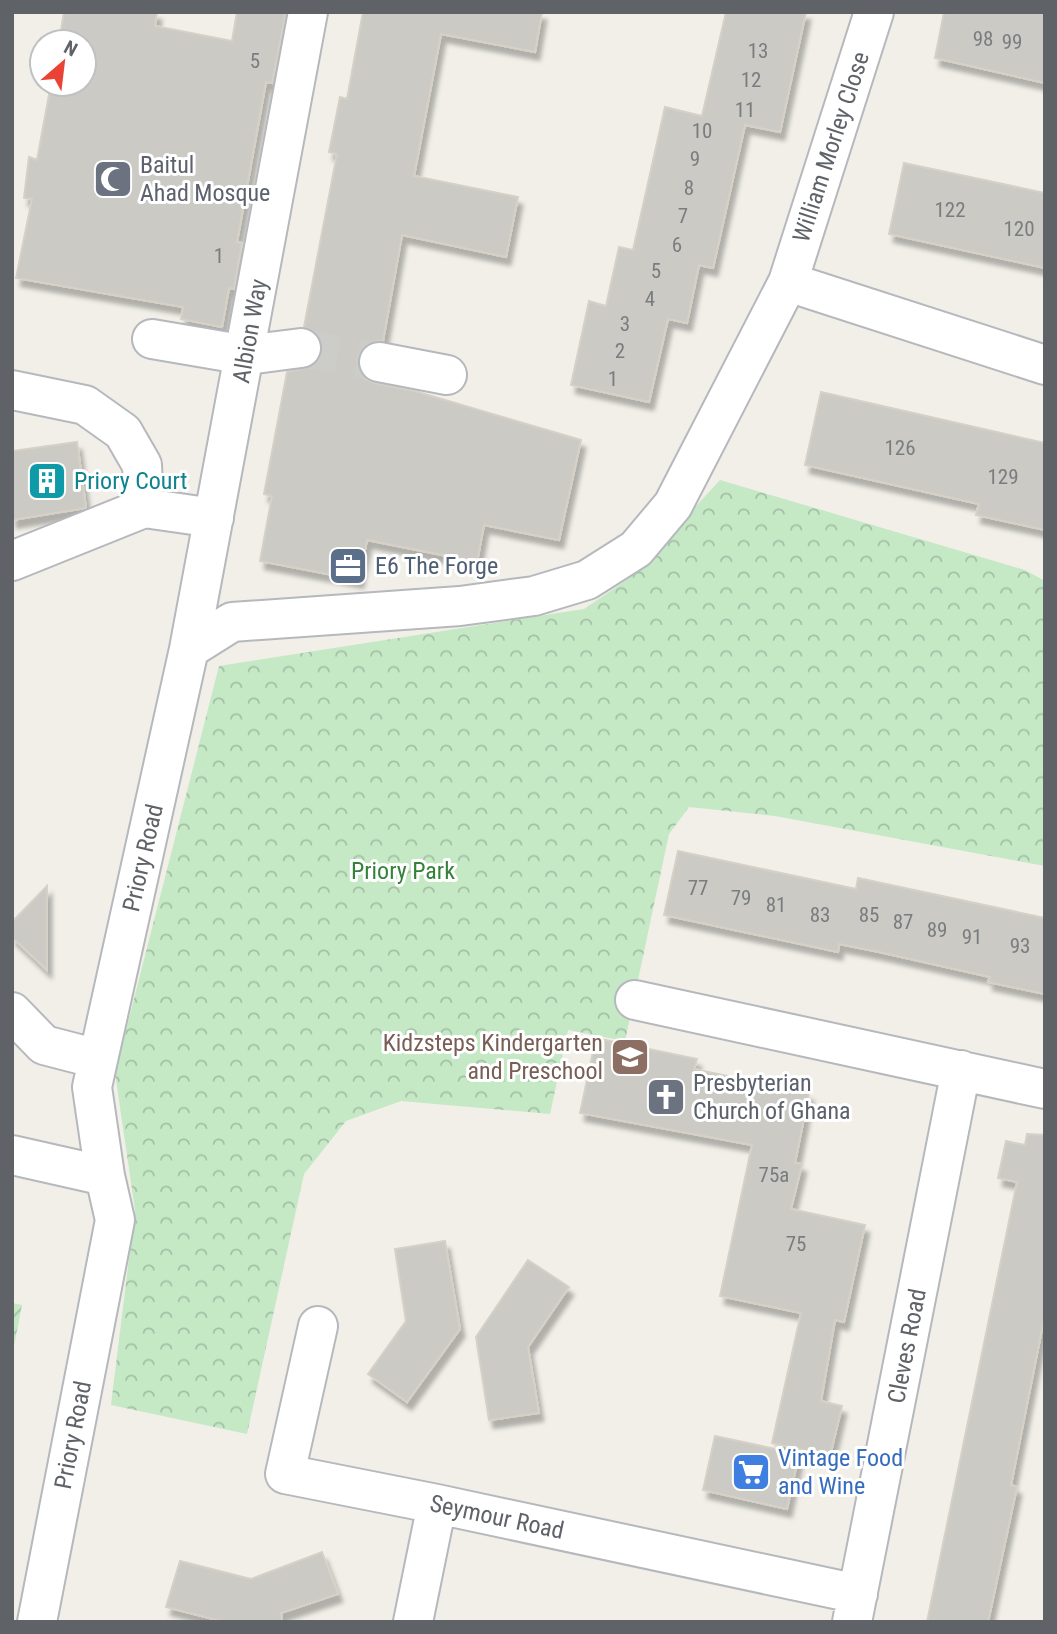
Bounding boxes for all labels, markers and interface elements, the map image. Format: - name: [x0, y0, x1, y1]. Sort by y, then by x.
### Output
- house number: 98: [973, 27, 993, 51]
- north arrow: [28, 28, 98, 98]
- house number: 99: [1002, 30, 1022, 54]
- text: N: [60, 36, 81, 61]
- house number: 13: [748, 39, 768, 63]
- street label: William Morley Close: [787, 48, 875, 246]
- house number: 5: [250, 49, 260, 73]
- house number: 12: [741, 68, 761, 92]
- house number: 11: [735, 98, 755, 122]
- house number: 10: [692, 119, 712, 143]
- house number: 9: [690, 147, 700, 171]
- place label: Baitul Ahad Mosque: [140, 151, 270, 207]
- mosque icon: Baitul Ahad Mosque: [92, 158, 134, 200]
- house number: 8: [684, 176, 694, 200]
- house number: 122: [934, 198, 966, 222]
- house number: 7: [678, 204, 688, 228]
- house number: 120: [1003, 217, 1035, 241]
- house number: 6: [672, 233, 682, 257]
- house number: 1: [214, 244, 224, 268]
- house number: 5: [651, 259, 661, 283]
- street label: Albion Way: [227, 277, 273, 385]
- house number: 4: [645, 287, 655, 311]
- house number: 3: [620, 312, 630, 336]
- house number: 2: [615, 339, 625, 363]
- house number: 1: [608, 367, 618, 391]
- house number: 126: [884, 436, 916, 460]
- building icon: Priory Court: [26, 460, 68, 502]
- house number: 129: [987, 465, 1019, 489]
- place label: Priory Court: [74, 467, 187, 495]
- office icon: E6 The Forge: [327, 545, 369, 587]
- place label: E6 The Forge: [375, 552, 498, 580]
- street label: Priory Road: [117, 802, 169, 914]
- park label: Priory Park: [351, 857, 455, 885]
- house number: 77: [688, 876, 708, 900]
- house number: 79: [731, 886, 751, 910]
- house number: 81: [766, 893, 786, 917]
- house number: 83: [810, 903, 830, 927]
- house number: 85: [859, 903, 879, 927]
- house number: 87: [893, 910, 913, 934]
- house number: 89: [927, 918, 947, 942]
- house number: 91: [962, 925, 982, 949]
- house number: 93: [1010, 934, 1030, 958]
- place label: Kidzsteps Kindergarten and Preschool: [383, 1029, 603, 1085]
- school or university icon: Kidzsteps Kindergarten and Preschool: [609, 1036, 651, 1078]
- place label: Presbyterian Church of Ghana: [693, 1069, 851, 1125]
- church icon: Presbyterian Church of Ghana: [645, 1076, 687, 1118]
- house number: 75a: [759, 1163, 789, 1187]
- house number: 75: [786, 1232, 806, 1256]
- street label: Cleves Road: [882, 1286, 932, 1406]
- street label: Priory Road: [49, 1379, 97, 1491]
- place label: Vintage Food and Wine: [778, 1444, 903, 1500]
- supermarket icon: Vintage Food and Wine: [730, 1451, 772, 1493]
- street label: Seymour Road: [427, 1489, 567, 1545]

